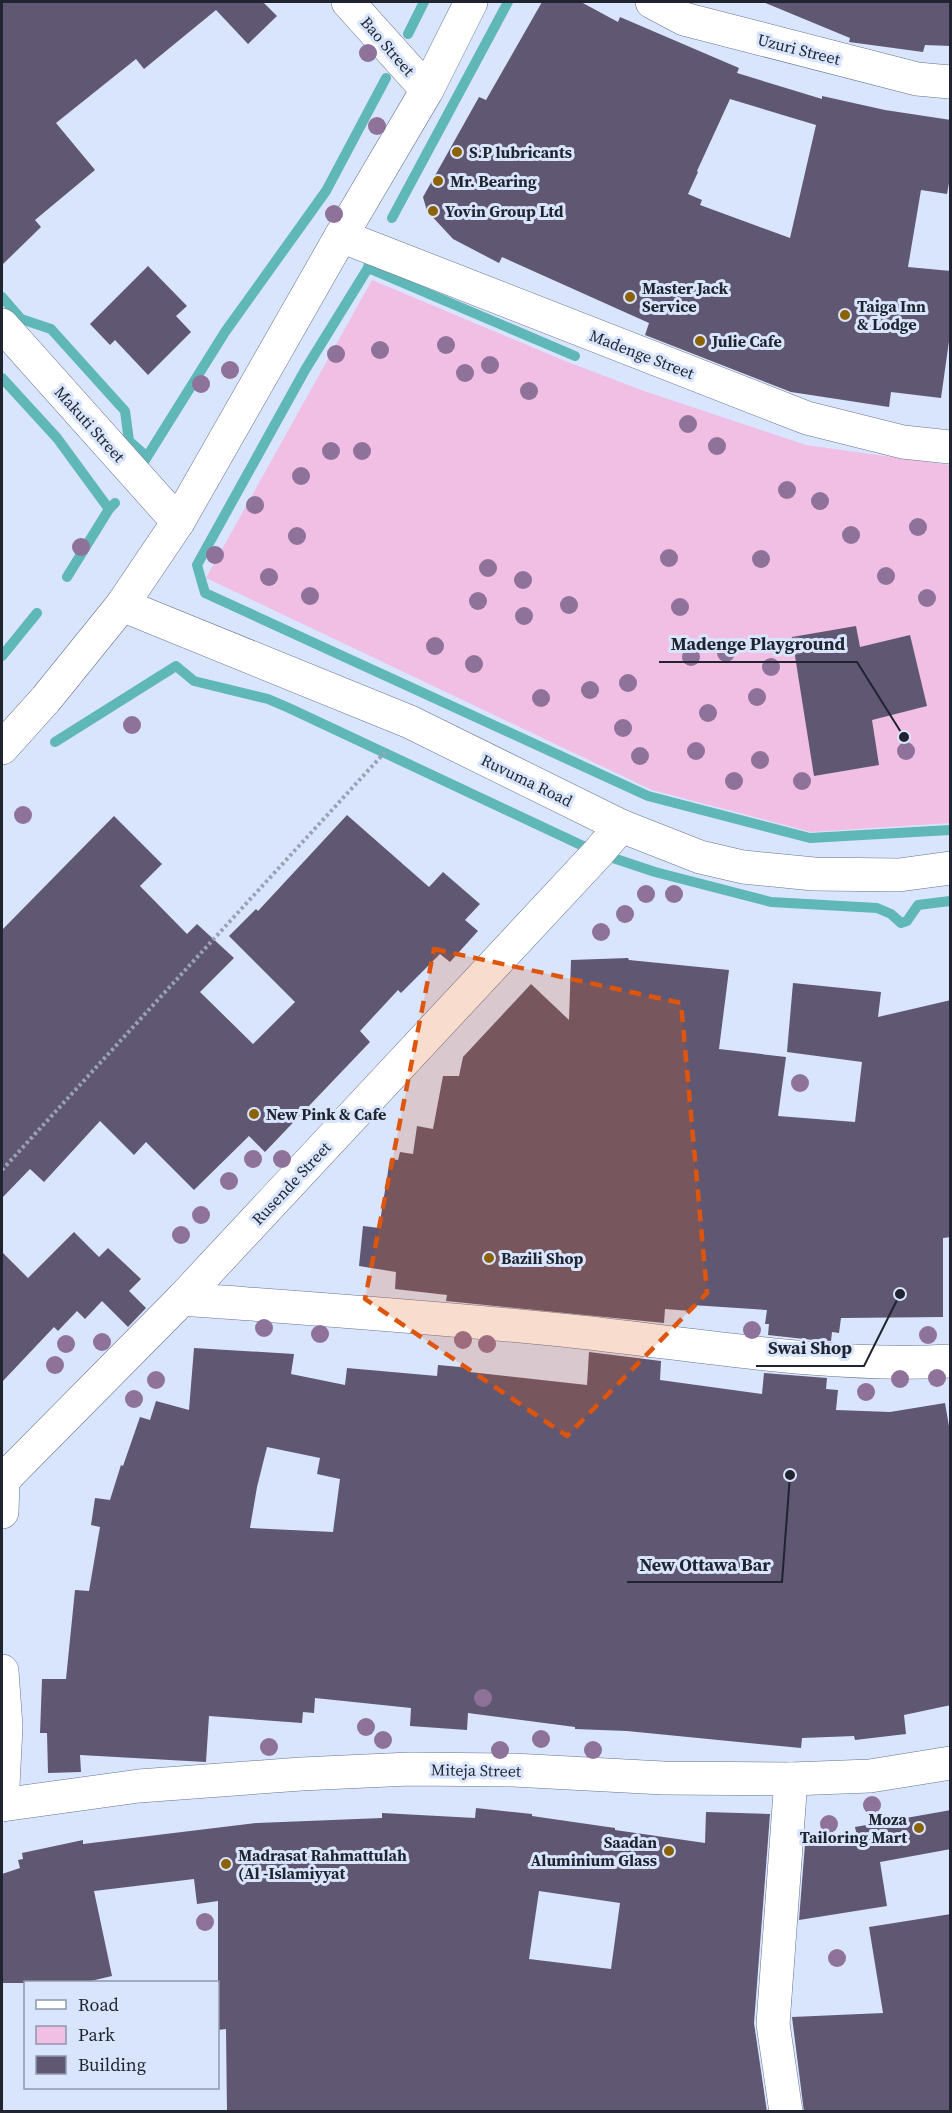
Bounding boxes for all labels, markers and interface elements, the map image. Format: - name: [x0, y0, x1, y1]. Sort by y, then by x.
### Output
- street label: Bao Street: [356, 12, 420, 81]
- street label: Uzuri Street: [755, 28, 843, 70]
- place label: S.P lubricants: [469, 141, 572, 163]
- marker: S.P lubricants: [450, 145, 464, 159]
- place label: Mr. Bearing: [450, 170, 537, 192]
- marker: Mr. Bearing: [431, 174, 445, 188]
- place label: Yovin Group Ltd: [445, 200, 564, 222]
- marker: Yovin Group Ltd: [426, 204, 440, 218]
- place label: Master Jack Service: [642, 277, 729, 317]
- marker: Master Jack Service: [623, 290, 637, 304]
- place label: Taiga Inn & Lodge: [857, 295, 926, 335]
- marker: Taiga Inn & Lodge: [838, 308, 852, 322]
- street label: Madenge Street: [586, 324, 698, 384]
- place label: Julie Cafe: [711, 330, 782, 352]
- marker: Julie Cafe: [693, 334, 707, 348]
- street label: Makuti Street: [50, 381, 131, 467]
- callout: Madenge Playground: [659, 626, 857, 662]
- text: Madenge Playground: [671, 631, 846, 656]
- street label: Ruvuma Road: [478, 748, 576, 812]
- place label: New Pink & Cafe: [266, 1103, 386, 1125]
- marker: New Pink & Cafe: [247, 1107, 261, 1121]
- street label: Rusende Street: [247, 1136, 336, 1230]
- place label: Bazili Shop: [501, 1247, 583, 1269]
- marker: Bazili Shop: [482, 1251, 496, 1265]
- callout: Swai Shop: [756, 1330, 864, 1366]
- text: Swai Shop: [768, 1335, 852, 1360]
- callout: New Ottawa Bar: [627, 1546, 782, 1582]
- text: New Ottawa Bar: [639, 1552, 771, 1577]
- street label: Miteja Street: [431, 1758, 522, 1782]
- place label: Moza Tailoring Mart: [800, 1808, 907, 1848]
- marker: Moza Tailoring Mart: [912, 1821, 926, 1835]
- place label: Saadan Aluminium Glass: [530, 1831, 657, 1871]
- place label: Madrasat Rahmattulah (Al -Islamiyyat: [238, 1844, 407, 1884]
- marker: Saadan Aluminium Glass: [662, 1844, 676, 1858]
- marker: Madrasat Rahmattulah (Al -Islamiyyat: [219, 1857, 233, 1871]
- legend: [24, 1981, 219, 2089]
- text: Road: [78, 1992, 119, 2017]
- text: Park: [78, 2022, 115, 2047]
- text: Building: [78, 2052, 146, 2077]

